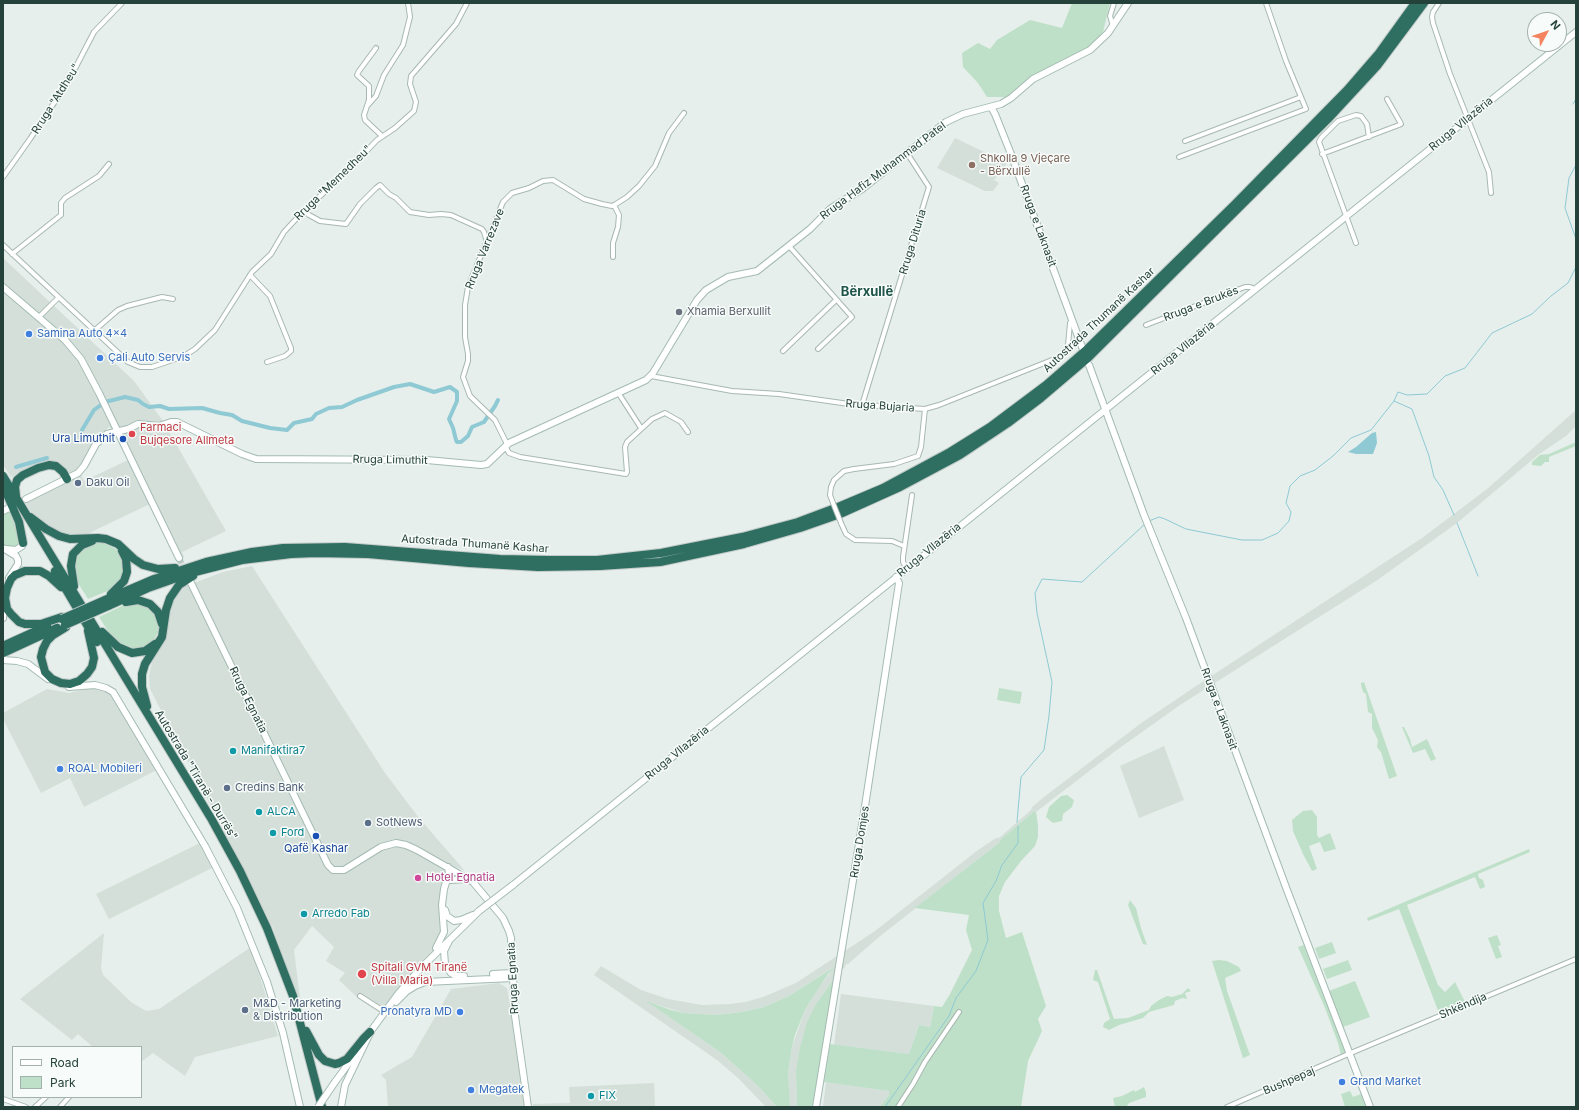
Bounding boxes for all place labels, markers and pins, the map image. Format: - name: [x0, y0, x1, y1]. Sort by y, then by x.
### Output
- place label: Shkolla 9 Vjeçare - Bërxullë: [980, 152, 1070, 178]
- marker: Shkolla 9 Vjeçare - Bërxullë: [967, 160, 977, 170]
- place label: Xhamia Berxullit: [687, 305, 771, 319]
- marker: Xhamia Berxullit: [674, 307, 684, 317]
- place label: Samina Auto 4x4: [37, 327, 127, 341]
- marker: Samina Auto 4x4: [24, 329, 34, 339]
- place label: Çali Auto Servis: [108, 351, 190, 365]
- marker: Çali Auto Servis: [95, 353, 105, 363]
- place label: Farmaci Bujqesore Allmeta: [140, 421, 234, 447]
- marker: Farmaci Bujqesore Allmeta: [127, 429, 137, 439]
- place label: Ura Limuthit: [52, 432, 115, 446]
- marker: Ura Limuthit: [118, 434, 128, 444]
- place label: Daku Oil: [86, 476, 129, 490]
- marker: Daku Oil: [73, 478, 83, 488]
- place label: Manifaktira7: [241, 744, 305, 758]
- marker: Manifaktira7: [228, 746, 238, 756]
- place label: ROAL Mobileri: [68, 762, 142, 776]
- marker: ROAL Mobileri: [55, 764, 65, 774]
- place label: Credins Bank: [235, 781, 304, 795]
- marker: Credins Bank: [222, 783, 232, 793]
- place label: ALCA: [267, 805, 296, 819]
- marker: ALCA: [254, 807, 264, 817]
- place label: SotNews: [376, 816, 423, 830]
- marker: SotNews: [363, 818, 373, 828]
- place label: Ford: [281, 826, 304, 840]
- marker: Ford: [268, 828, 278, 838]
- marker: Qafë Kashar: [311, 831, 321, 841]
- place label: Qafë Kashar: [284, 842, 348, 856]
- place label: Hotel Egnatia: [426, 871, 495, 885]
- marker: Hotel Egnatia: [413, 873, 423, 883]
- place label: Arredo Fab: [312, 907, 370, 921]
- marker: Arredo Fab: [299, 909, 309, 919]
- place label: Spitali GVM Tiranë (Villa Maria): [371, 961, 467, 987]
- marker: Spitali GVM Tiranë (Villa Maria): [356, 968, 368, 980]
- place label: M&D - Marketing & Distribution: [253, 997, 341, 1023]
- marker: M&D - Marketing & Distribution: [240, 1005, 250, 1015]
- place label: Pronatyra MD: [380, 1005, 452, 1019]
- marker: Pronatyra MD: [455, 1007, 465, 1017]
- place label: Grand Market: [1350, 1075, 1421, 1089]
- marker: Grand Market: [1337, 1077, 1347, 1087]
- place label: Megatek: [479, 1083, 524, 1097]
- marker: Megatek: [466, 1085, 476, 1095]
- place label: FIX: [599, 1089, 616, 1103]
- marker: FIX: [586, 1091, 596, 1101]

